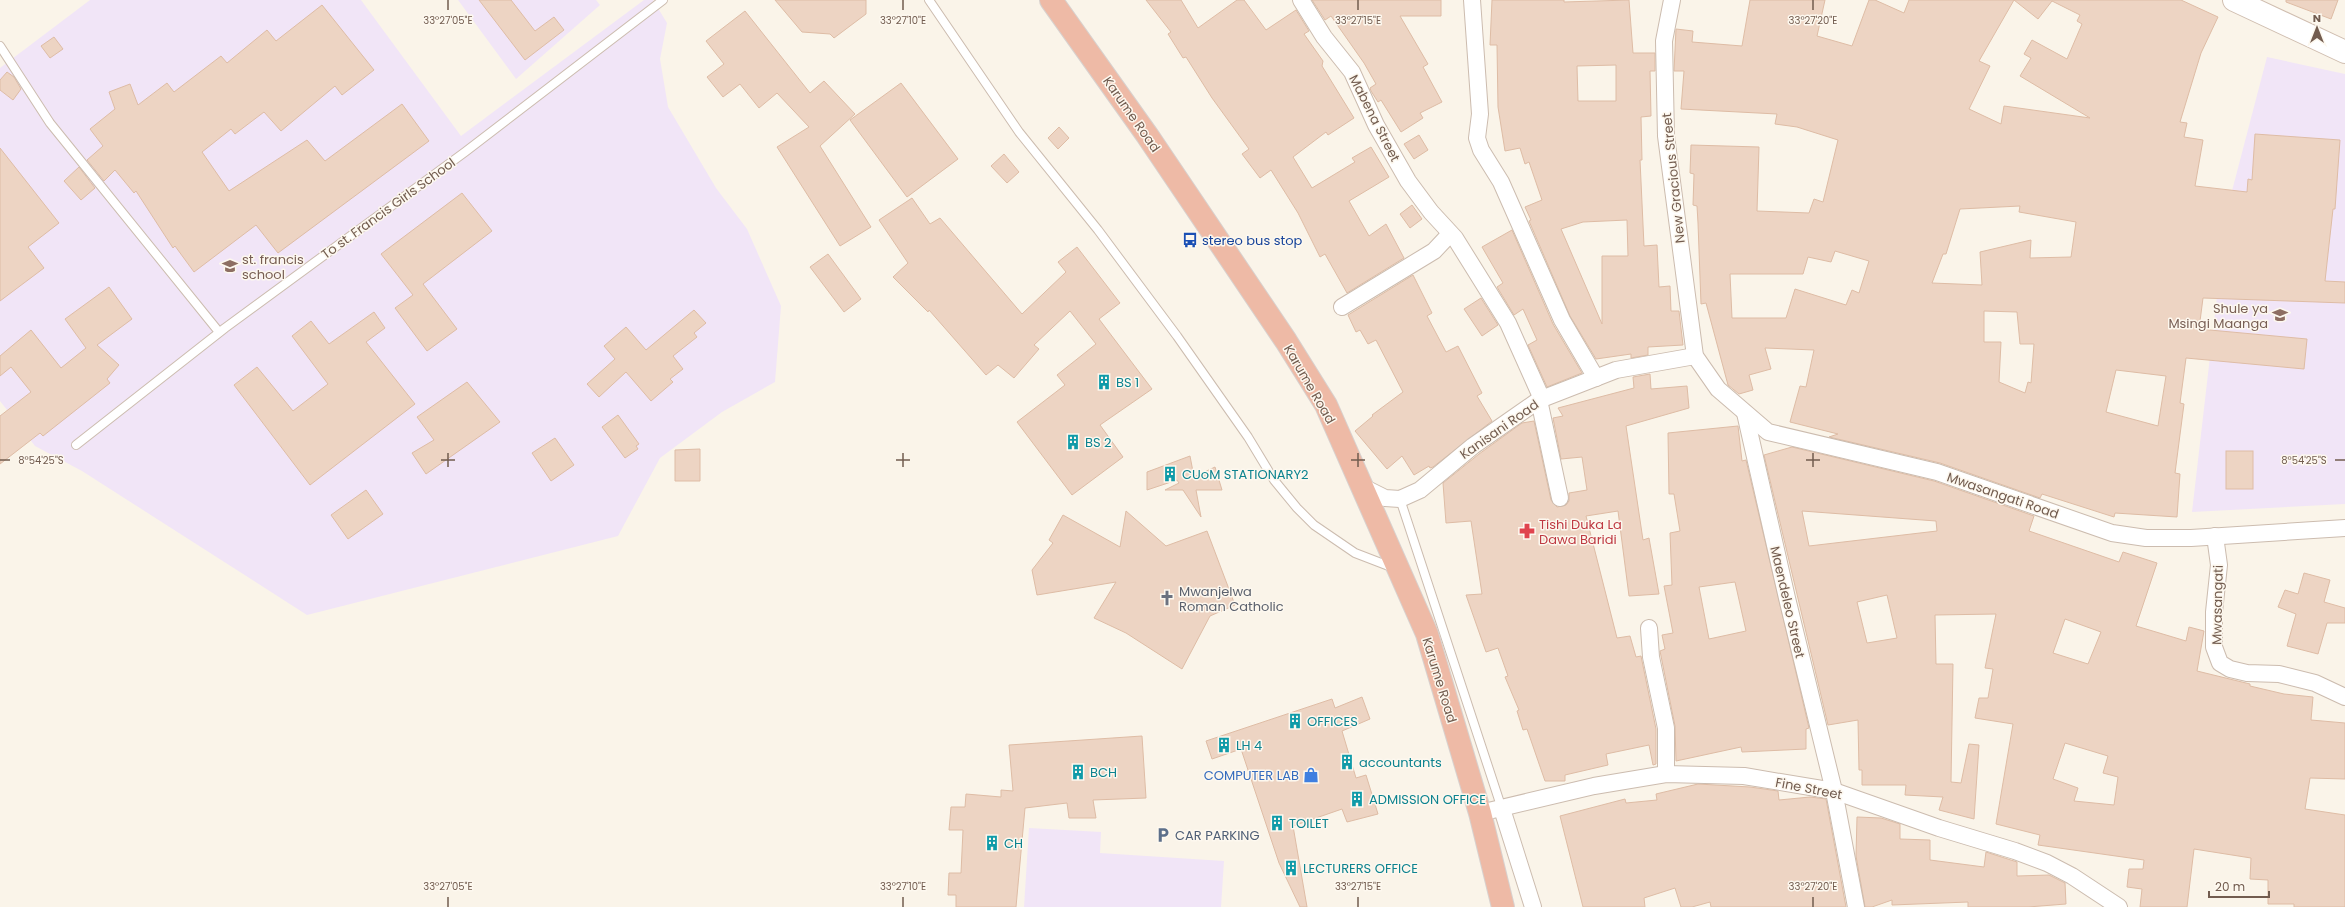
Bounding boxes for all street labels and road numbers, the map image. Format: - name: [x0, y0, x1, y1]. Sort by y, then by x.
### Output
- street label: Mabena Street: [1344, 71, 1405, 165]
- street label: Karume Road: [1098, 73, 1165, 156]
- street label: New Gracious Street: [1657, 111, 1690, 244]
- street label: To st. Francis Girls School: [317, 153, 459, 264]
- street label: Karume Road: [1279, 341, 1340, 427]
- street label: Kanisani Road: [1456, 395, 1543, 464]
- street label: Mwasangati Road: [1944, 467, 2061, 524]
- street label: Maendeleo Street: [1765, 544, 1810, 660]
- street label: Mwasangati: [2207, 565, 2228, 645]
- street label: Karume Road: [1418, 635, 1462, 725]
- street label: Fine Street: [1774, 773, 1844, 804]

